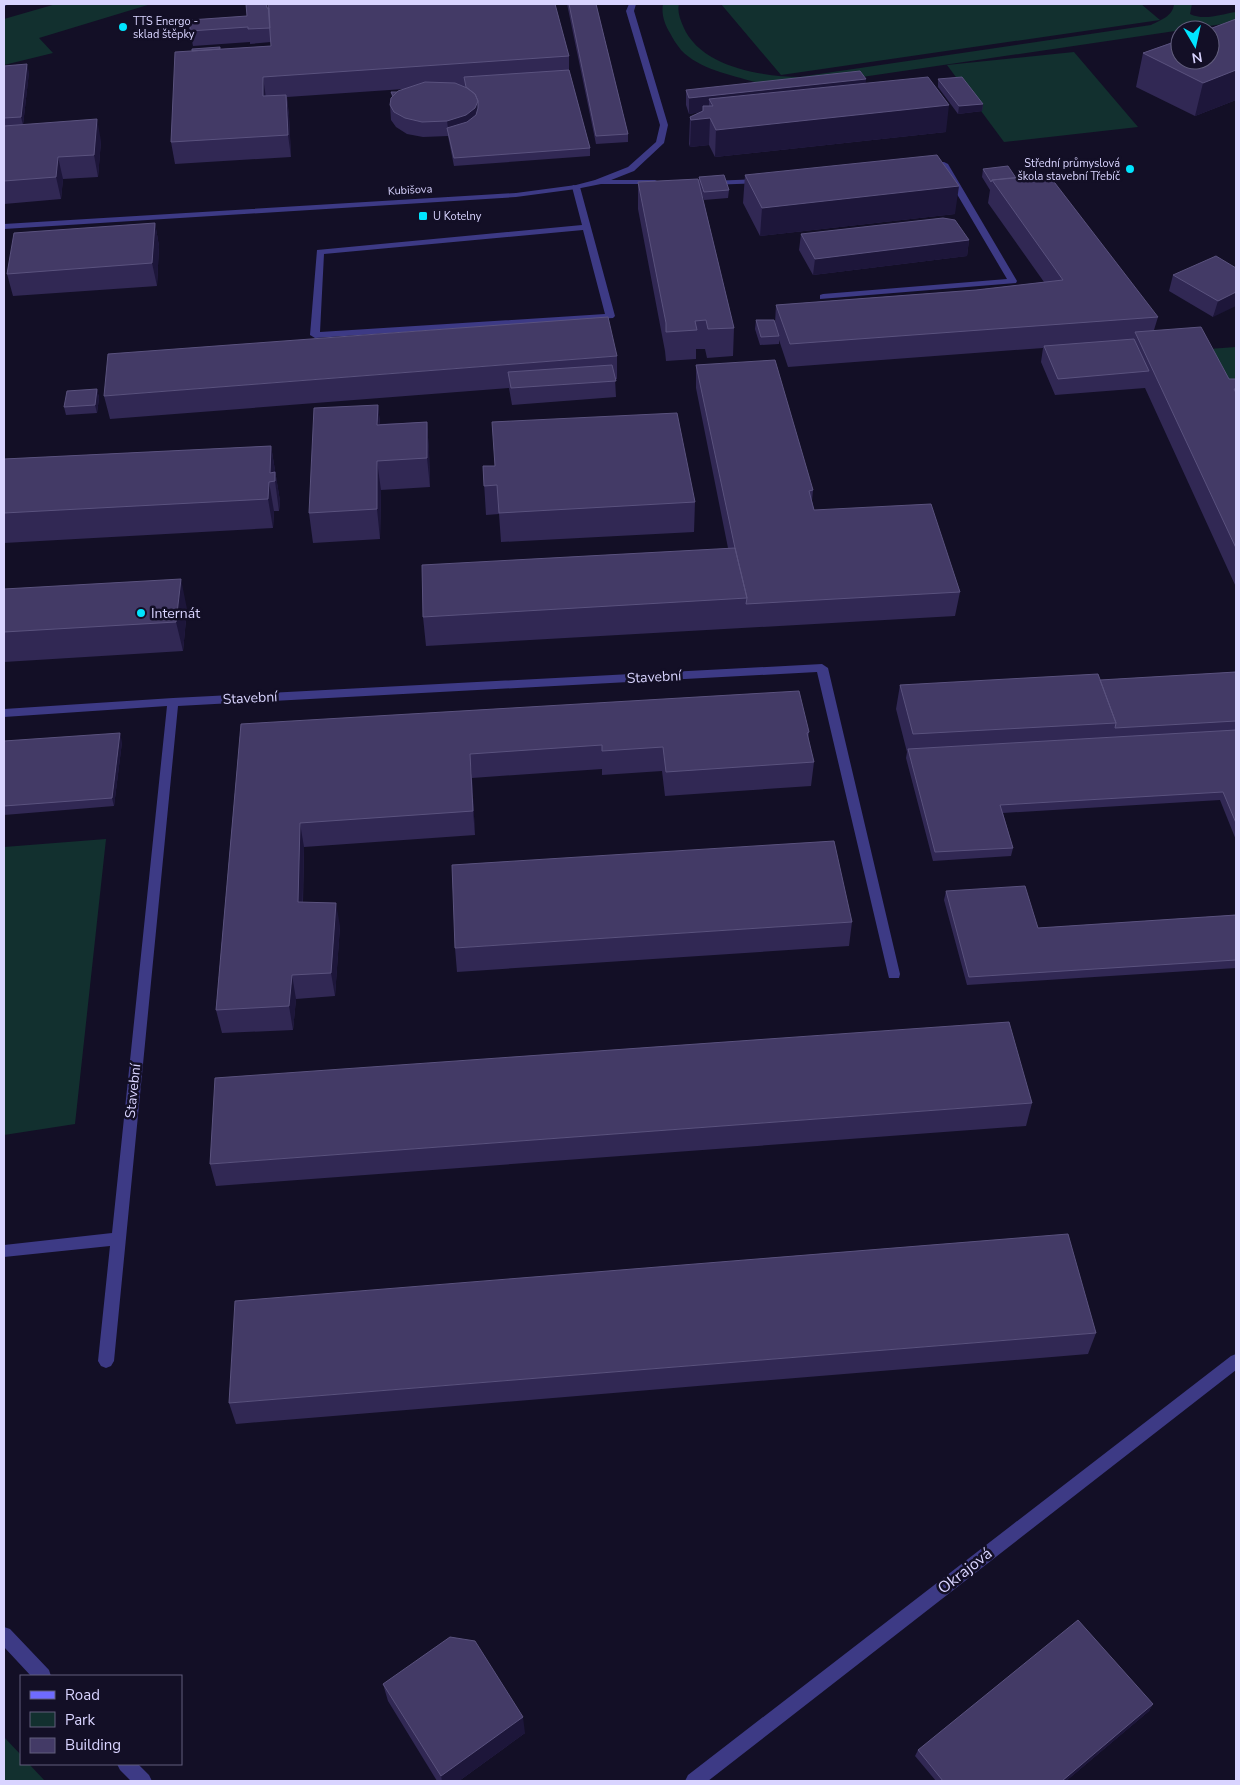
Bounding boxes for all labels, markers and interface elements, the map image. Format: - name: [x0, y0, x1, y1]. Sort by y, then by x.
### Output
- place label: TTS Energo - sklad štěpky: [133, 14, 198, 42]
- north arrow: [1170, 20, 1220, 70]
- marker: TTS Energo - sklad štěpky: [117, 21, 129, 33]
- text: N: [1190, 47, 1204, 68]
- place label: Střední průmyslová škola stavební Třebíč: [1017, 156, 1120, 184]
- marker: Střední průmyslová škola stavební Třebíč: [1124, 163, 1136, 175]
- street label: Kubišova: [387, 181, 433, 199]
- place label: U Kotelny: [433, 209, 482, 224]
- marker: U Kotelny: [417, 210, 429, 222]
- place label: Internát: [151, 604, 200, 623]
- marker: Internát: [135, 607, 147, 619]
- street label: Stavební: [626, 666, 683, 688]
- street label: Stavební: [222, 687, 279, 709]
- street label: Stavební: [121, 1062, 145, 1119]
- street label: Okrajová: [933, 1543, 997, 1599]
- legend: [20, 1675, 182, 1765]
- text: Road: [65, 1685, 100, 1705]
- text: Park: [65, 1710, 95, 1730]
- text: Building: [65, 1735, 121, 1755]

